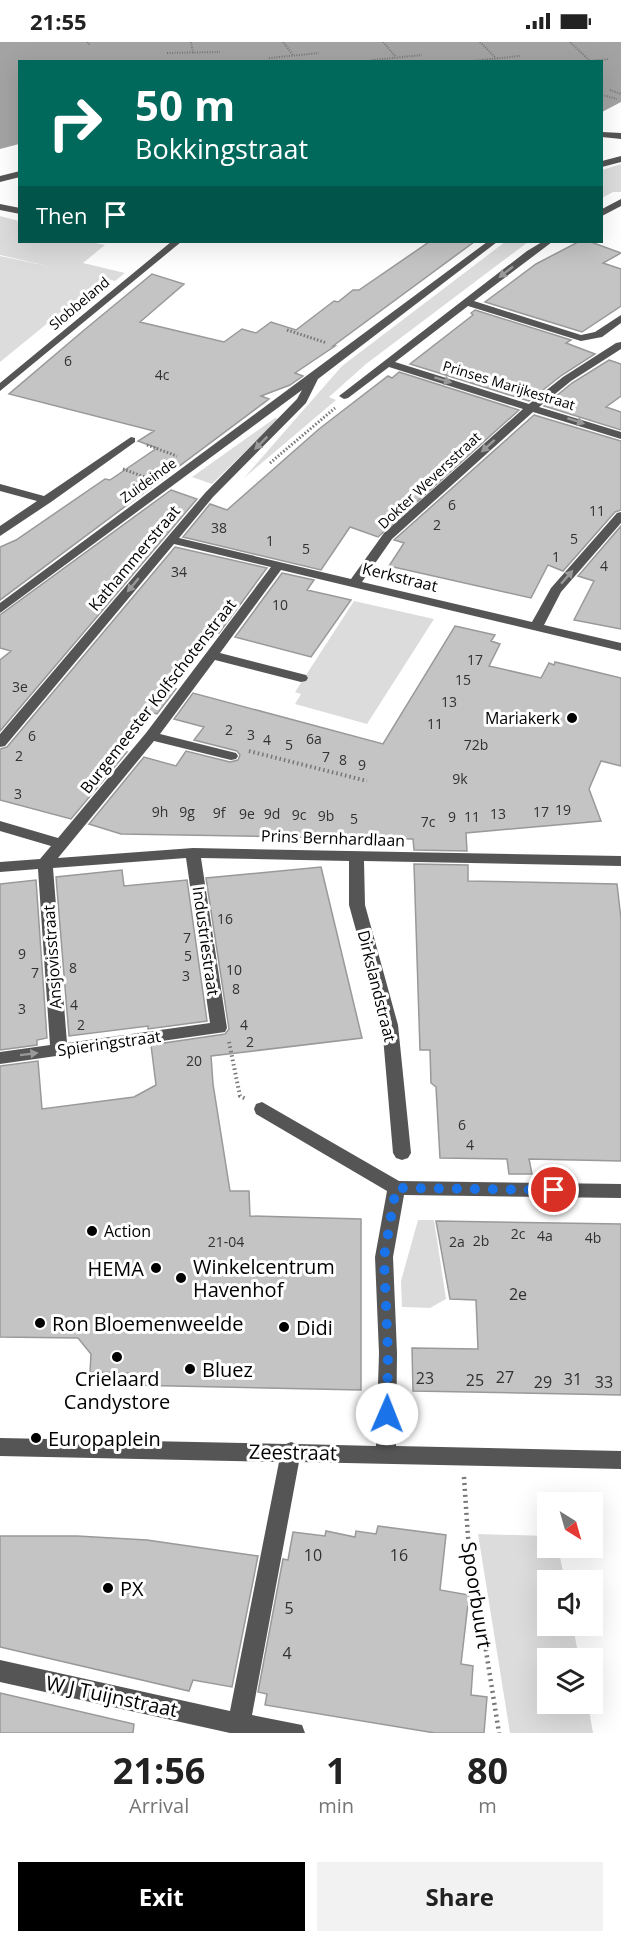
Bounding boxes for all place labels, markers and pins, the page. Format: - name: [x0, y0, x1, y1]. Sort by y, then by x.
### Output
- place label: Mariakerk: [485, 707, 561, 729]
- marker: Mariakerk: [565, 711, 579, 725]
- pin: [528, 1164, 579, 1215]
- place label: Action: [104, 1220, 151, 1242]
- marker: Action: [85, 1224, 99, 1238]
- place label: Winkelcentrum Havenhof: [193, 1253, 335, 1303]
- place label: HEMA: [88, 1255, 144, 1282]
- marker: HEMA: [149, 1261, 163, 1275]
- marker: Winkelcentrum Havenhof: [174, 1271, 188, 1285]
- place label: Ron Bloemenweelde: [52, 1310, 244, 1337]
- place label: Didi: [296, 1314, 333, 1341]
- marker: Ron Bloemenweelde: [33, 1316, 47, 1330]
- marker: Didi: [277, 1320, 291, 1334]
- marker: Crielaard Candystore: [110, 1350, 124, 1364]
- place label: Bluez: [202, 1356, 253, 1383]
- marker: Bluez: [183, 1362, 197, 1376]
- place label: Crielaard Candystore: [64, 1365, 170, 1415]
- place label: Europaplein: [48, 1425, 161, 1452]
- marker: Europaplein: [29, 1431, 43, 1445]
- place label: PX: [120, 1575, 144, 1602]
- marker: PX: [101, 1581, 115, 1595]

